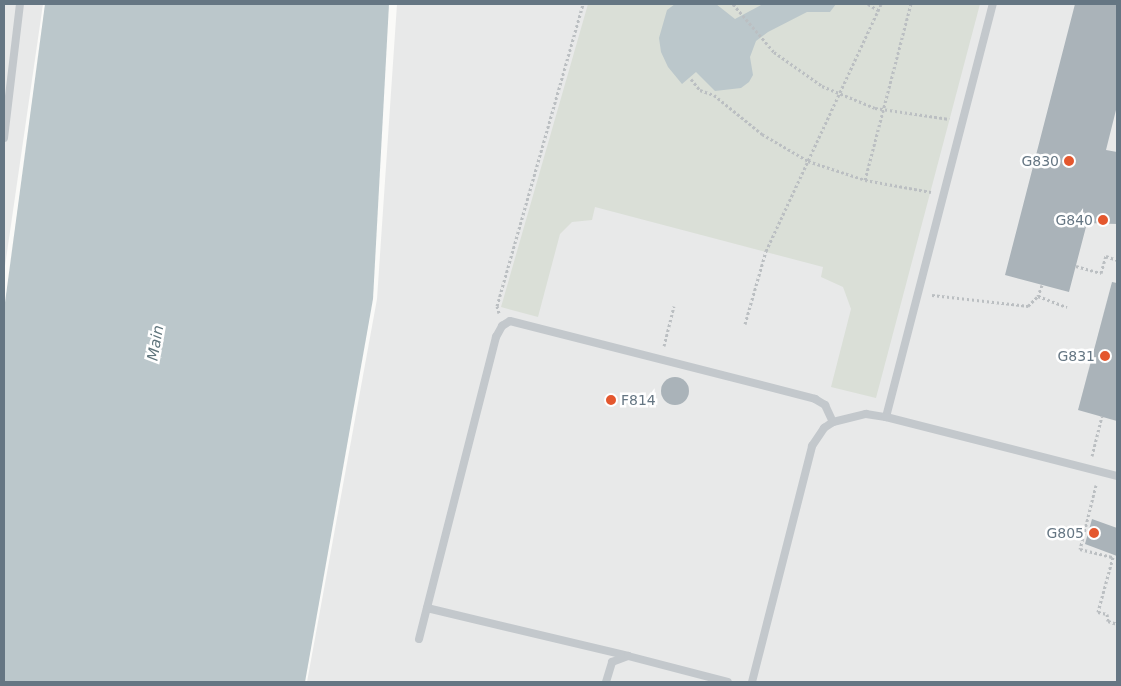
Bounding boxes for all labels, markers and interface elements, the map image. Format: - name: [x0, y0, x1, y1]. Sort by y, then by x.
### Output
- place label: G830: [1021, 153, 1059, 169]
- marker: G830: [1063, 155, 1075, 167]
- place label: G840: [1055, 212, 1093, 228]
- marker: G840: [1097, 214, 1109, 226]
- water label: Main: [144, 324, 168, 362]
- place label: G831: [1057, 348, 1095, 364]
- marker: G831: [1099, 350, 1111, 362]
- place label: F814: [621, 392, 656, 408]
- marker: F814: [605, 394, 617, 406]
- place label: G805: [1046, 525, 1084, 541]
- marker: G805: [1088, 527, 1100, 539]

